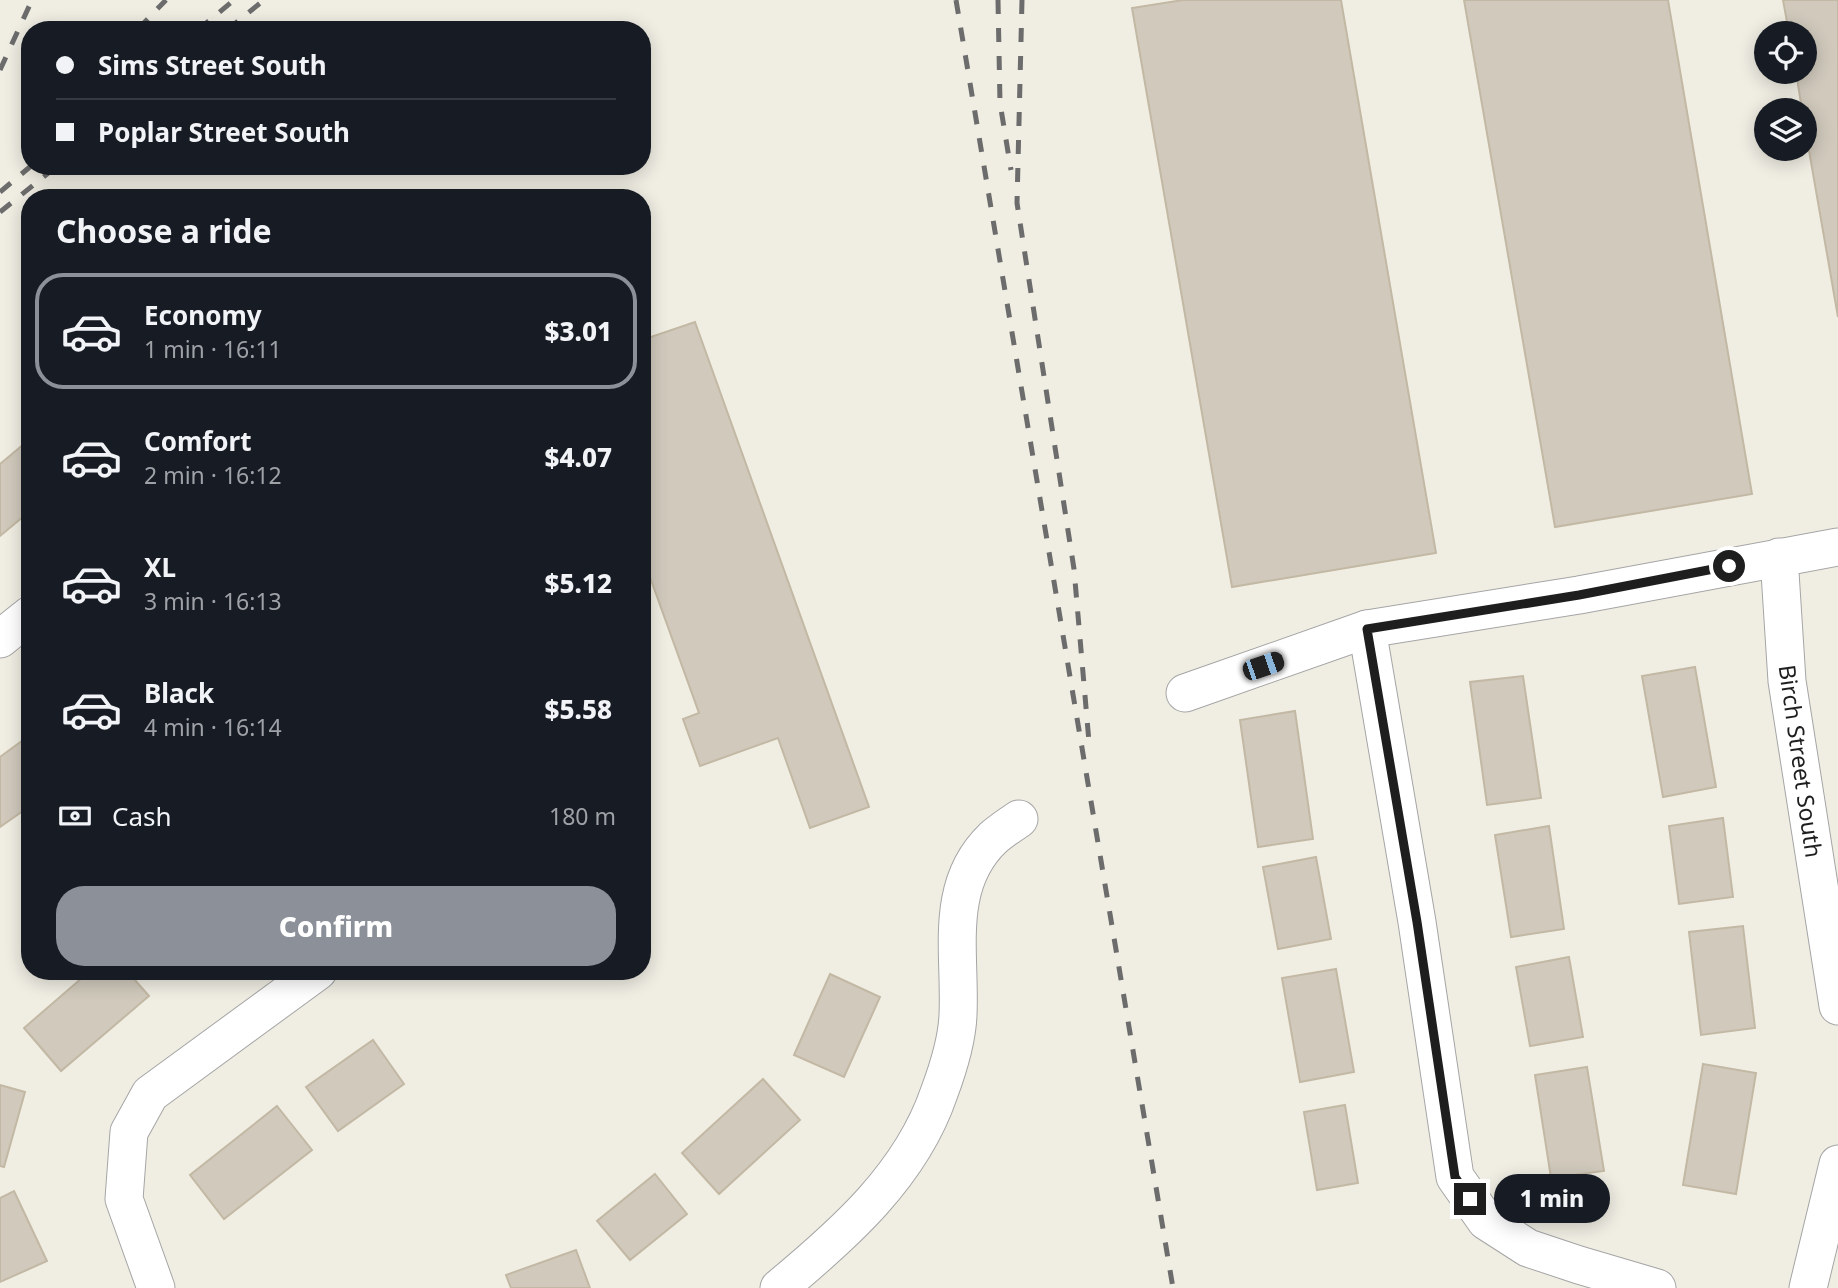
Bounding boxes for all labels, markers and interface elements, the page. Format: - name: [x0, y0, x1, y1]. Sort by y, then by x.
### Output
- map controls: [1754, 21, 1817, 161]
- button: locate: [1754, 21, 1817, 84]
- text: Sims Street South: [98, 47, 327, 83]
- button: layers: [1754, 98, 1817, 161]
- text: Poplar Street South: [98, 114, 350, 150]
- text: Choose a ride: [56, 209, 272, 252]
- text: Economy: [144, 297, 262, 333]
- icon: car: [60, 300, 123, 363]
- text: $3.01: [545, 313, 612, 349]
- text: 1 min · 16:11: [144, 333, 282, 365]
- text: Comfort: [144, 423, 252, 459]
- icon: car: [60, 426, 123, 489]
- text: $4.07: [545, 439, 612, 475]
- text: 2 min · 16:12: [144, 459, 282, 491]
- text: XL: [144, 549, 176, 585]
- route start: [1713, 550, 1745, 582]
- icon: car: [60, 552, 123, 615]
- text: $5.12: [545, 565, 612, 601]
- text: 3 min · 16:13: [144, 585, 282, 617]
- car: [1240, 649, 1287, 683]
- street label: Birch Street South: [1772, 662, 1830, 860]
- text: Black: [144, 675, 214, 711]
- icon: car: [60, 678, 123, 741]
- text: $5.58: [545, 691, 612, 727]
- text: 4 min · 16:14: [144, 711, 282, 743]
- icon: cash: [56, 797, 94, 835]
- text: Cash: [112, 798, 172, 834]
- text: 180 m: [549, 800, 616, 832]
- button: Confirm: [56, 886, 616, 966]
- callout: 1 min: [1494, 1174, 1610, 1224]
- text: 1 min: [1520, 1182, 1584, 1214]
- route end: [1454, 1183, 1486, 1215]

